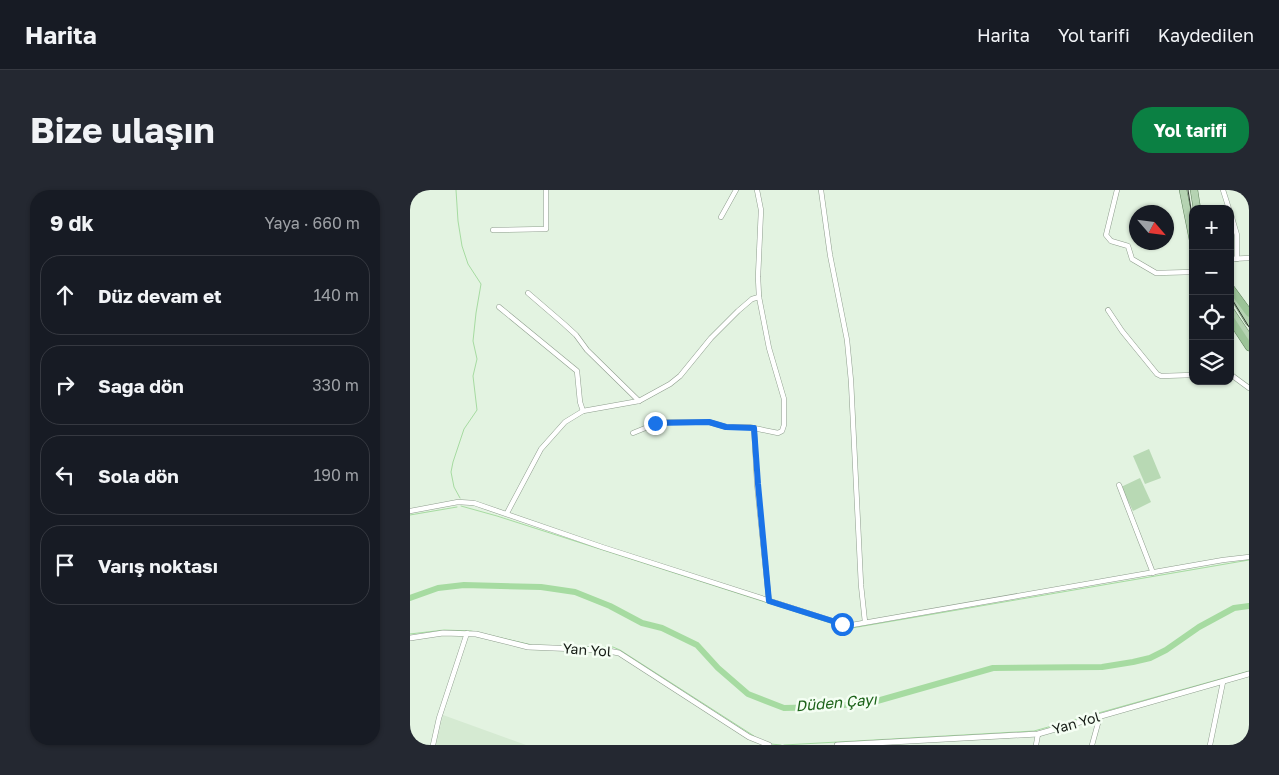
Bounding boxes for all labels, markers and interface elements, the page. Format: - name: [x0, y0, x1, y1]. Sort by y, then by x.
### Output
- text: Harita: [25, 20, 97, 49]
- text: Harita: [977, 24, 1030, 46]
- text: Yol tarifi: [1058, 24, 1130, 46]
- text: Kaydedilen: [1158, 24, 1254, 46]
- button: Yol tarifi: [1132, 107, 1249, 153]
- text: Bize ulaşın: [30, 109, 215, 151]
- north arrow: [1129, 205, 1174, 250]
- map controls: [1189, 205, 1234, 385]
- button: +: [1189, 205, 1234, 250]
- text: 9 dk: [50, 210, 94, 236]
- text: Yaya · 660 m: [265, 213, 360, 233]
- button: −: [1189, 250, 1234, 295]
- icon: ahead: [51, 281, 79, 309]
- text: Düz devam et: [98, 284, 222, 307]
- text: 140 m: [313, 285, 359, 305]
- button: locate: [1189, 295, 1234, 340]
- button: layers: [1189, 340, 1234, 385]
- icon: right: [51, 371, 79, 399]
- text: Sağa dön: [98, 374, 184, 397]
- text: 330 m: [312, 375, 359, 395]
- route end: [644, 412, 667, 435]
- icon: left: [51, 461, 79, 489]
- text: Sola dön: [98, 464, 179, 487]
- text: 190 m: [313, 465, 359, 485]
- icon: arrive: [51, 551, 79, 579]
- text: Varış noktası: [98, 554, 218, 577]
- route start: [831, 613, 854, 636]
- street label: Yan Yol: [562, 639, 612, 660]
- water label: Düden Çayı: [795, 689, 878, 716]
- street label: Yan Yol: [1050, 708, 1102, 737]

